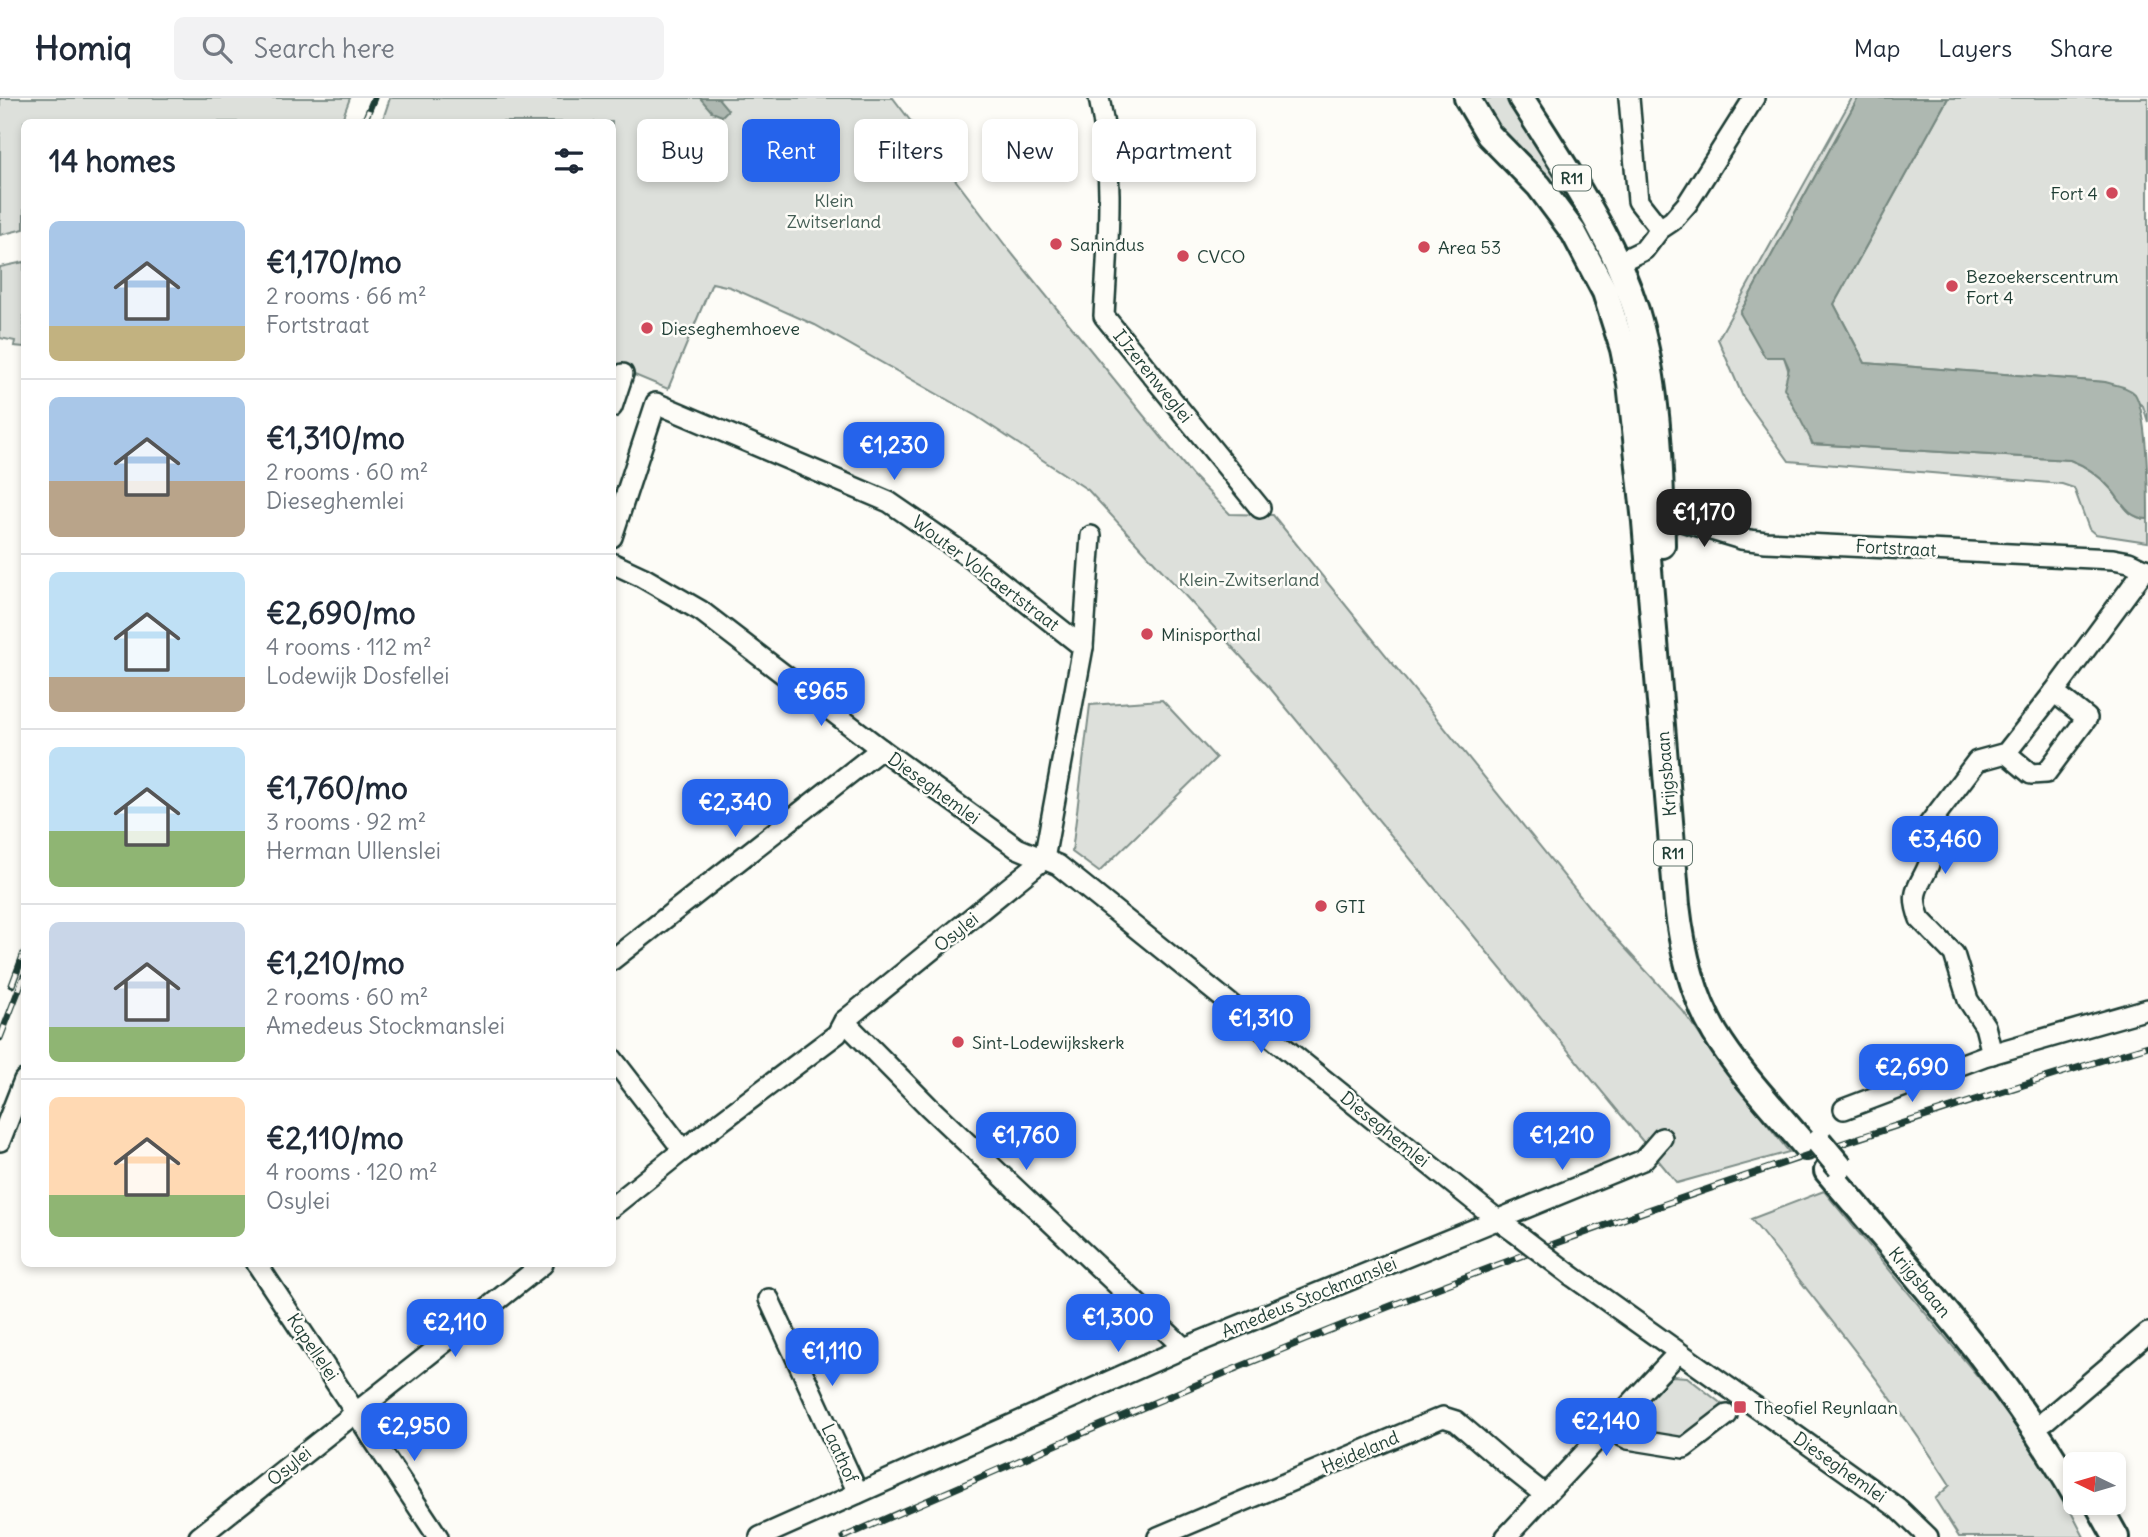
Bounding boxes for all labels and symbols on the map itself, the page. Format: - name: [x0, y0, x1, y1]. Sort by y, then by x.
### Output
- road number: R11: [1553, 166, 1591, 190]
- place label: Fort 4: [2050, 182, 2098, 205]
- marker: Fort 4: [2104, 185, 2120, 201]
- park label: Klein Zwitserland: [787, 189, 882, 233]
- place label: Sanindus: [1070, 233, 1144, 256]
- marker: Sanindus: [1048, 236, 1064, 252]
- place label: Area 53: [1438, 236, 1501, 259]
- marker: Area 53: [1416, 239, 1432, 255]
- place label: CVCO: [1197, 245, 1245, 268]
- marker: CVCO: [1175, 248, 1191, 264]
- place label: Bezoekerscentrum Fort 4: [1966, 265, 2119, 309]
- marker: Bezoekerscentrum Fort 4: [1944, 278, 1960, 294]
- place label: Dieseghemhoeve: [661, 317, 800, 340]
- marker: Dieseghemhoeve: [639, 320, 655, 336]
- street label: IJzerenweglei: [1108, 325, 1198, 427]
- pin: €1,230: [837, 422, 951, 482]
- pin: €1,170: [1647, 490, 1761, 549]
- street label: Wouter Volcaertstraat: [908, 510, 1064, 636]
- street label: Fortstraat: [1855, 534, 1937, 562]
- park label: Klein-Zwitserland: [1179, 568, 1320, 591]
- place label: Minisporthal: [1161, 623, 1261, 646]
- marker: Minisporthal: [1139, 626, 1155, 642]
- pin: €965: [780, 668, 862, 728]
- street label: Krijgsbaan: [1651, 730, 1681, 818]
- street label: Dieseghemlei: [884, 747, 984, 829]
- pin: €2,340: [678, 780, 792, 839]
- pin: €3,460: [1888, 816, 2002, 876]
- road number: R11: [1654, 840, 1692, 866]
- place label: GTI: [1335, 895, 1365, 918]
- marker: GTI: [1313, 898, 1329, 914]
- street label: Osylei: [929, 907, 983, 957]
- pin: €1,310: [1204, 996, 1318, 1055]
- place label: Sint-Lodewijkskerk: [972, 1031, 1124, 1054]
- marker: Sint-Lodewijkskerk: [950, 1034, 966, 1050]
- pin: €2,690: [1855, 1044, 1969, 1104]
- street label: Dieseghemlei: [1336, 1086, 1434, 1172]
- pin: €1,760: [969, 1112, 1083, 1172]
- pin: €1,210: [1505, 1112, 1619, 1172]
- street label: Krijgsbaan: [1884, 1242, 1956, 1322]
- street label: Amedeus Stockmanslei: [1218, 1251, 1400, 1343]
- pin: €1,300: [1061, 1294, 1175, 1354]
- pin: €2,110: [398, 1300, 512, 1359]
- street label: Kapellelei: [282, 1309, 344, 1385]
- pin: €1,110: [775, 1328, 889, 1388]
- place label: Theofiel Reynlaan: [1754, 1396, 1898, 1419]
- pin: €2,140: [1549, 1398, 1663, 1458]
- marker: Theofiel Reynlaan: [1732, 1399, 1748, 1415]
- pin: €2,950: [357, 1404, 471, 1463]
- street label: Laathof: [816, 1420, 864, 1487]
- street label: Heideland: [1318, 1425, 1403, 1479]
- street label: Dieseghemlei: [1789, 1427, 1891, 1507]
- street label: Osylei: [262, 1441, 316, 1491]
- north arrow: [2063, 1452, 2126, 1516]

